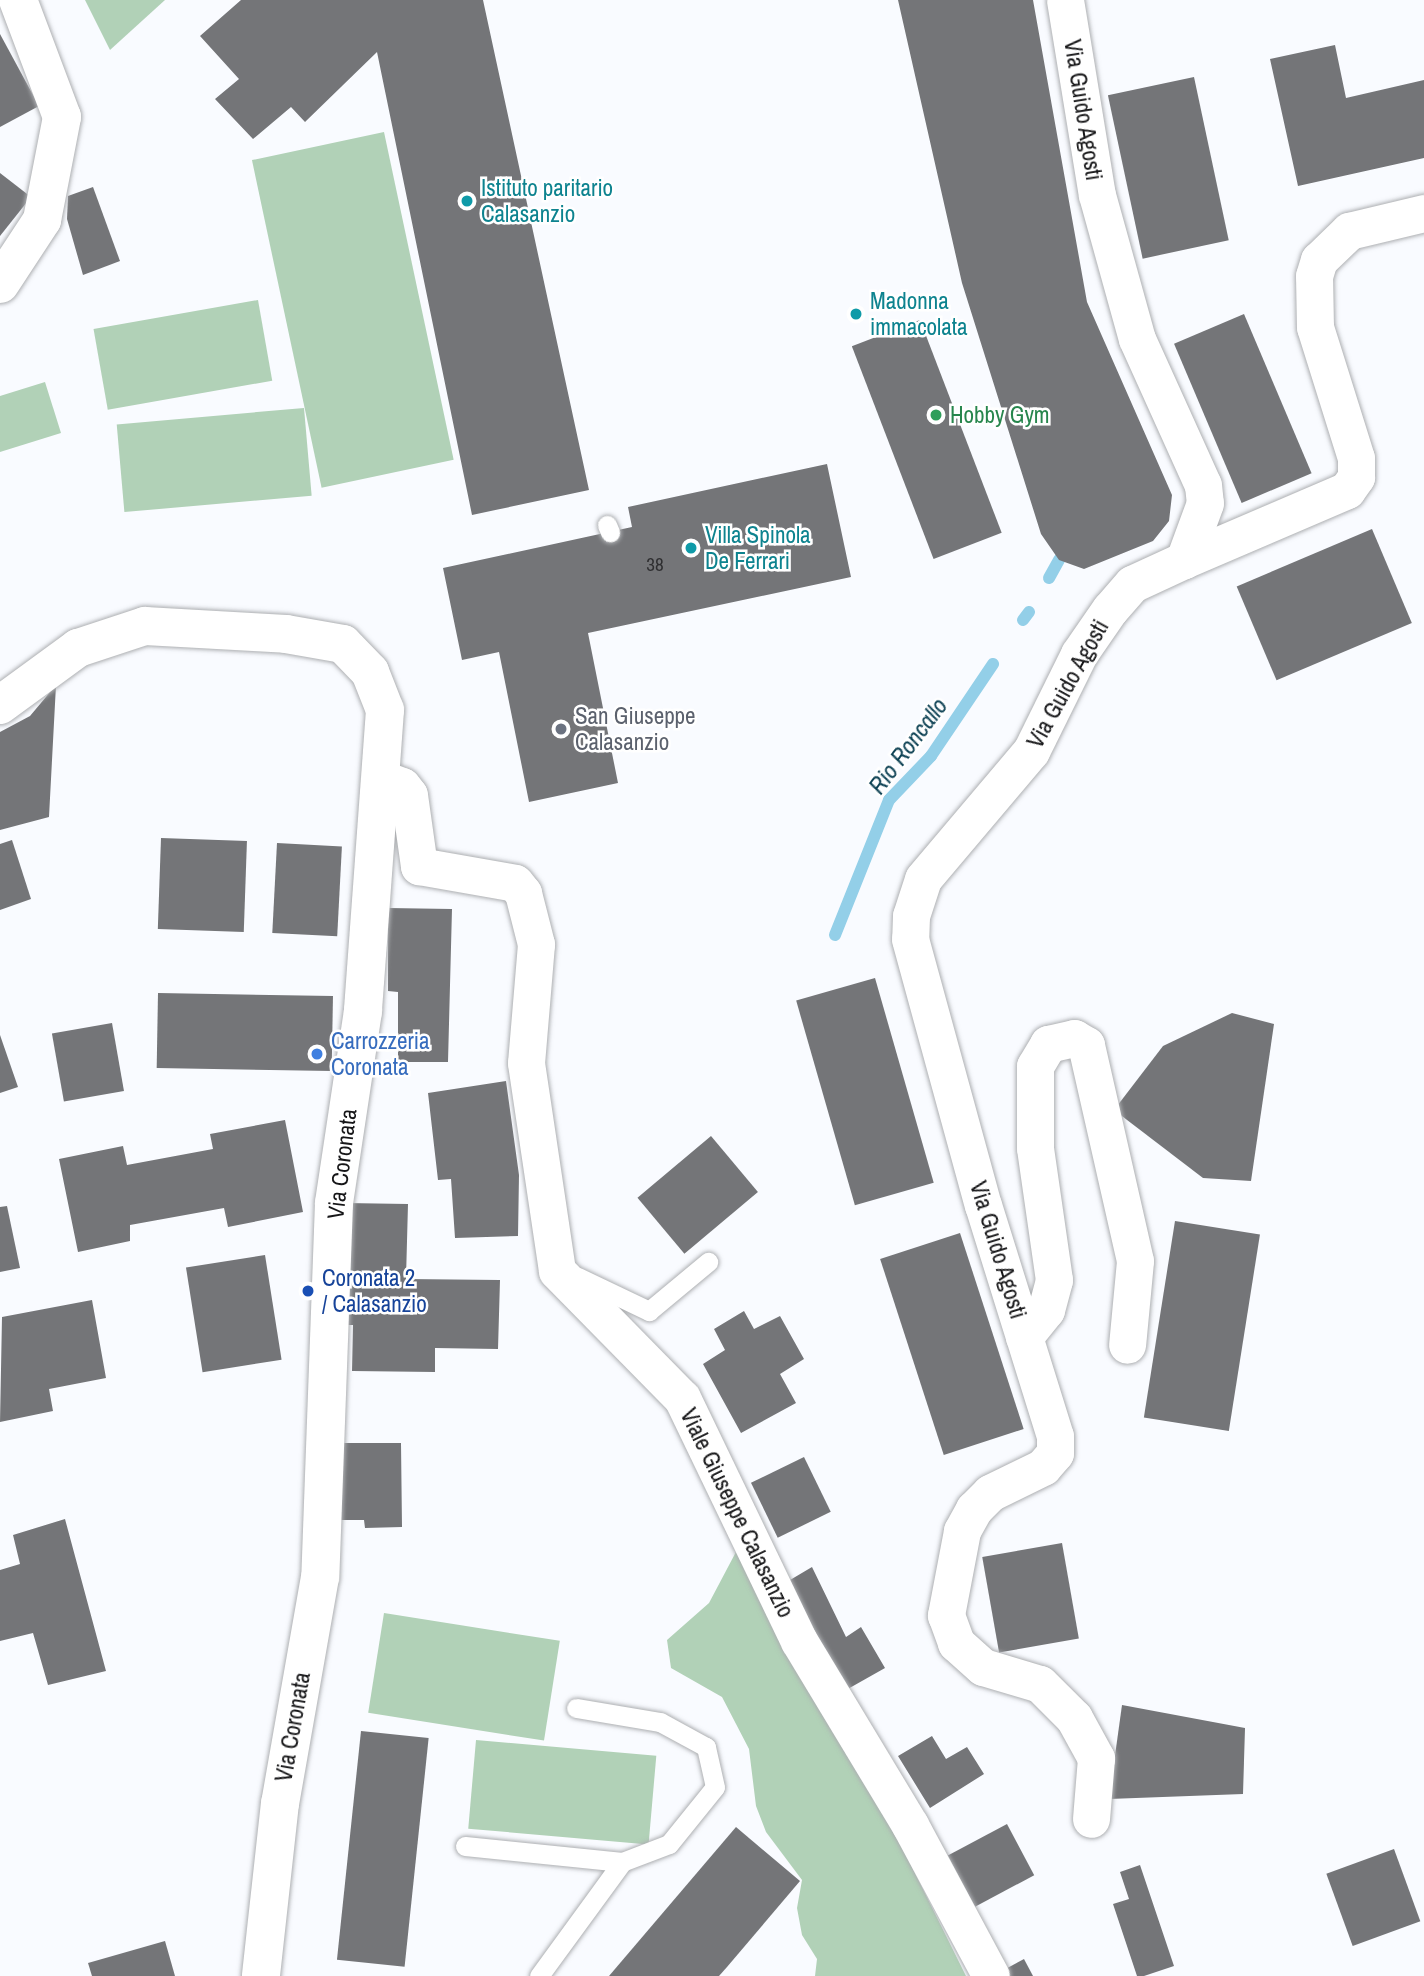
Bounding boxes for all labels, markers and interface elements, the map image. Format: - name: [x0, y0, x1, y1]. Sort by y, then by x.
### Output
- street label: Via Guido Agosti: [1058, 37, 1108, 183]
- place label: Istituto paritario Calasanzio: [481, 174, 613, 228]
- marker: Istituto paritario Calasanzio: [459, 193, 475, 209]
- place label: Madonna immacolata: [870, 287, 967, 341]
- marker: Madonna immacolata: [848, 306, 864, 322]
- place label: Hobby Gym: [950, 401, 1050, 429]
- marker: Hobby Gym: [928, 407, 944, 423]
- place label: Villa Spinola De Ferrari: [705, 521, 811, 575]
- marker: Villa Spinola De Ferrari: [683, 540, 699, 556]
- house number: 38: [646, 554, 664, 576]
- street label: Via Guido Agosti: [1021, 615, 1115, 753]
- water label: Rio Roncallo: [863, 692, 953, 800]
- place label: San Giuseppe Calasanzio: [575, 702, 696, 756]
- marker: San Giuseppe Calasanzio: [553, 721, 569, 737]
- place label: Carrozzeria Coronata: [331, 1027, 430, 1081]
- marker: Carrozzeria Coronata: [309, 1046, 325, 1062]
- street label: Via Coronata: [322, 1107, 362, 1221]
- street label: Via Guido Agosti: [964, 1177, 1032, 1323]
- place label: Coronata 2 / Calasanzio: [322, 1264, 427, 1318]
- marker: Coronata 2 / Calasanzio: [300, 1283, 316, 1299]
- street label: Viale Giuseppe Calasanzio: [674, 1404, 800, 1622]
- street label: Via Coronata: [270, 1670, 316, 1784]

